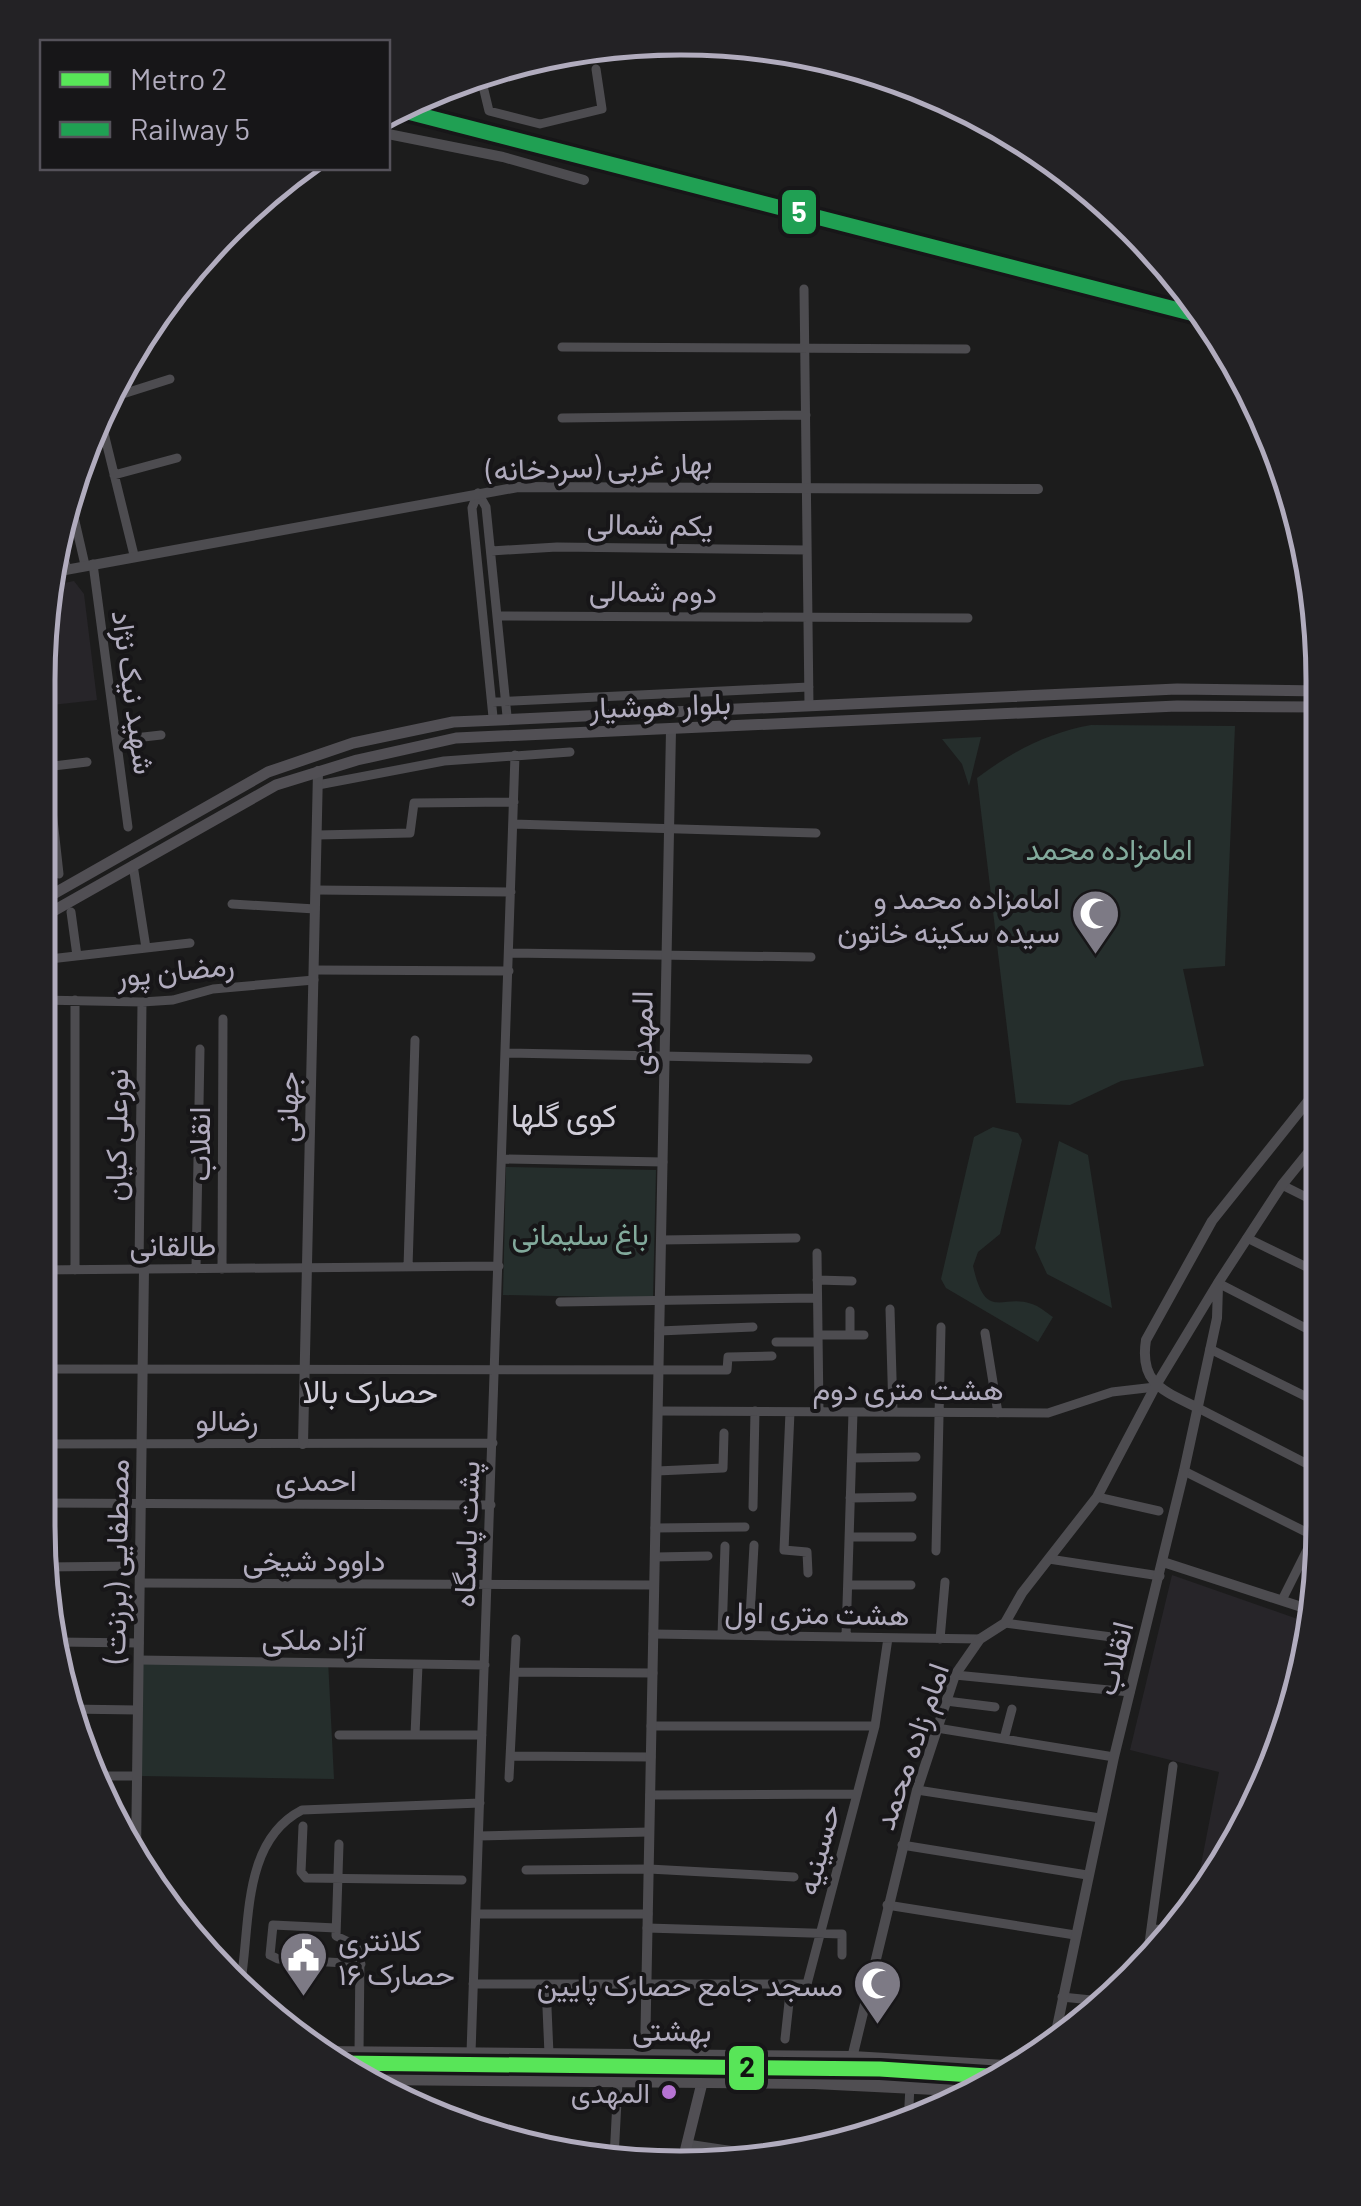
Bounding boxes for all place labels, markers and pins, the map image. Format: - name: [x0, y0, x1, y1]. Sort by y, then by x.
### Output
- place label: امامزاده محمد و سیده سکینه خاتون: [837, 879, 1060, 951]
- mosque icon: امامزاده محمد و سیده سکینه خاتون: [1069, 888, 1121, 956]
- place label: کلانتری ۱۶ حصارک: [338, 1921, 455, 1993]
- public building icon: کلانتری ۱۶ حصارک: [277, 1930, 329, 1998]
- mosque icon: مسجد جامع حصارک پایین: [852, 1958, 904, 2026]
- place label: مسجد جامع حصارک پایین: [537, 1966, 843, 2006]
- place label: المهدی: [571, 2075, 650, 2111]
- marker: المهدی: [659, 2082, 679, 2102]

